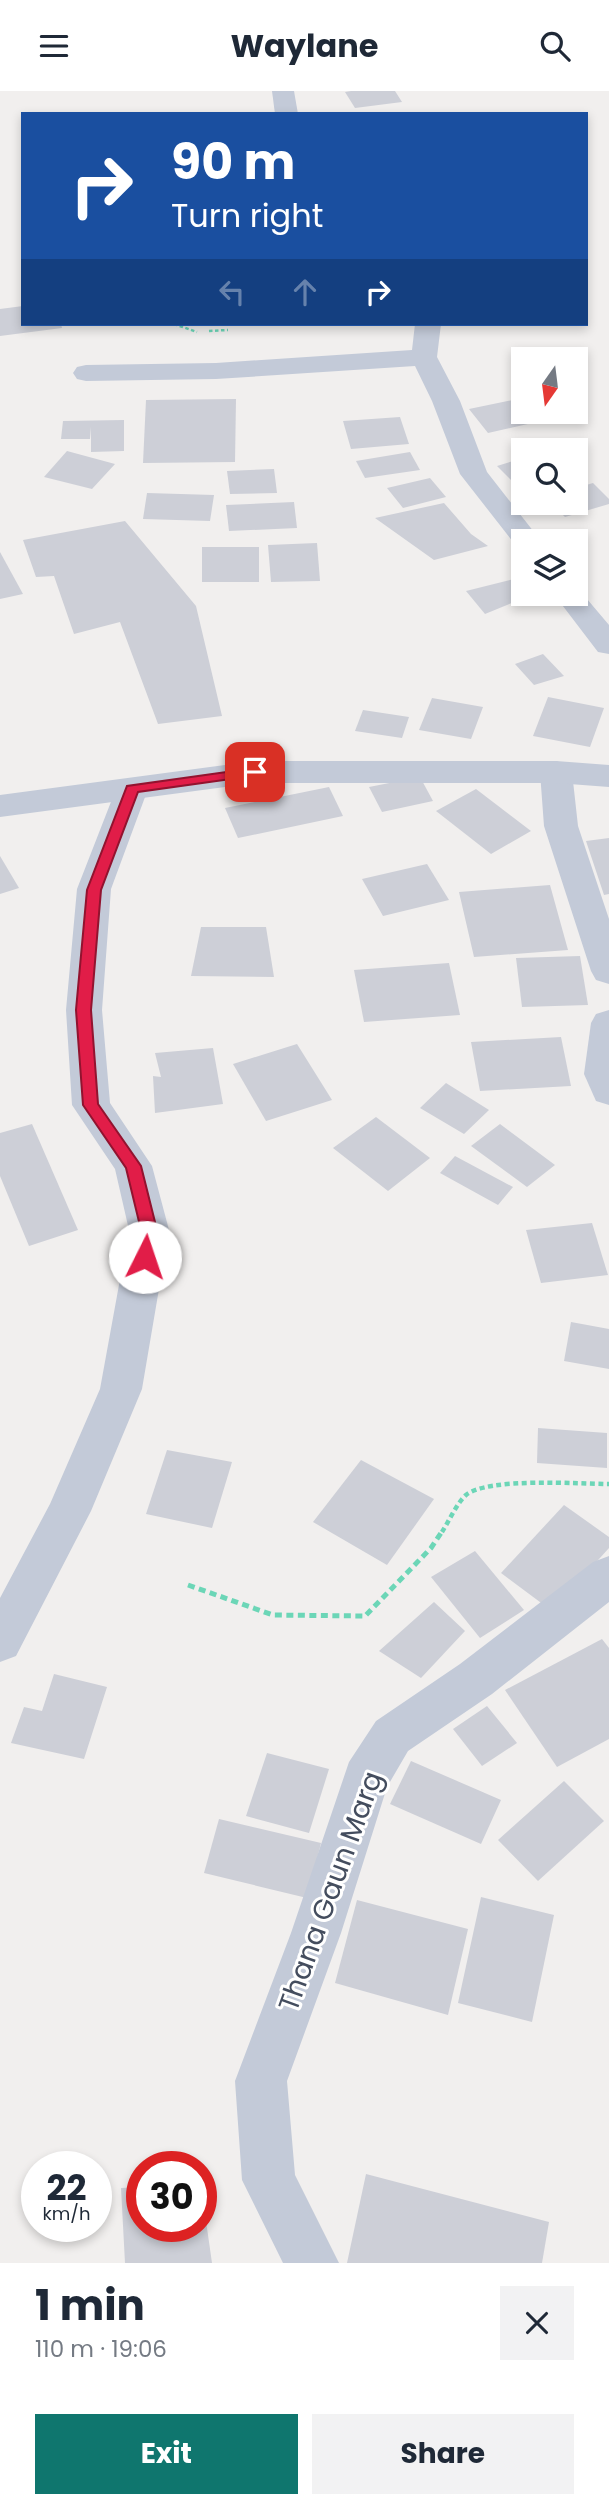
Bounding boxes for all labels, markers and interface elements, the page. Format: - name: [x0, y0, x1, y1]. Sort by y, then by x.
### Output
- text: Waylane: [230, 23, 379, 68]
- icon: menu: [35, 27, 73, 65]
- icon: search: [536, 27, 574, 65]
- text: 90 m: [171, 128, 295, 196]
- icon: right: [56, 140, 147, 231]
- text: Turn right: [171, 193, 323, 238]
- icon: left: [213, 273, 251, 311]
- icon: ahead: [286, 273, 324, 311]
- icon: right: [359, 273, 397, 311]
- north arrow: [511, 347, 588, 423]
- map controls: [511, 347, 588, 606]
- button: search: [511, 438, 588, 515]
- button: layers: [511, 529, 588, 606]
- pin: [225, 742, 285, 802]
- icon: arrive: [236, 753, 274, 791]
- position arrow: [108, 1220, 182, 1294]
- street label: Thana Gaun Marg: [269, 1766, 392, 2017]
- speed limit sign: 30: [126, 2151, 217, 2242]
- text: 22: [47, 2163, 86, 2212]
- text: km/h: [43, 2201, 90, 2226]
- text: 1 min: [35, 2276, 145, 2335]
- button: close: [500, 2286, 574, 2360]
- text: 110 m · 19:06: [35, 2333, 167, 2365]
- button: Exit: [35, 2414, 298, 2494]
- button: Share: [312, 2414, 574, 2494]

